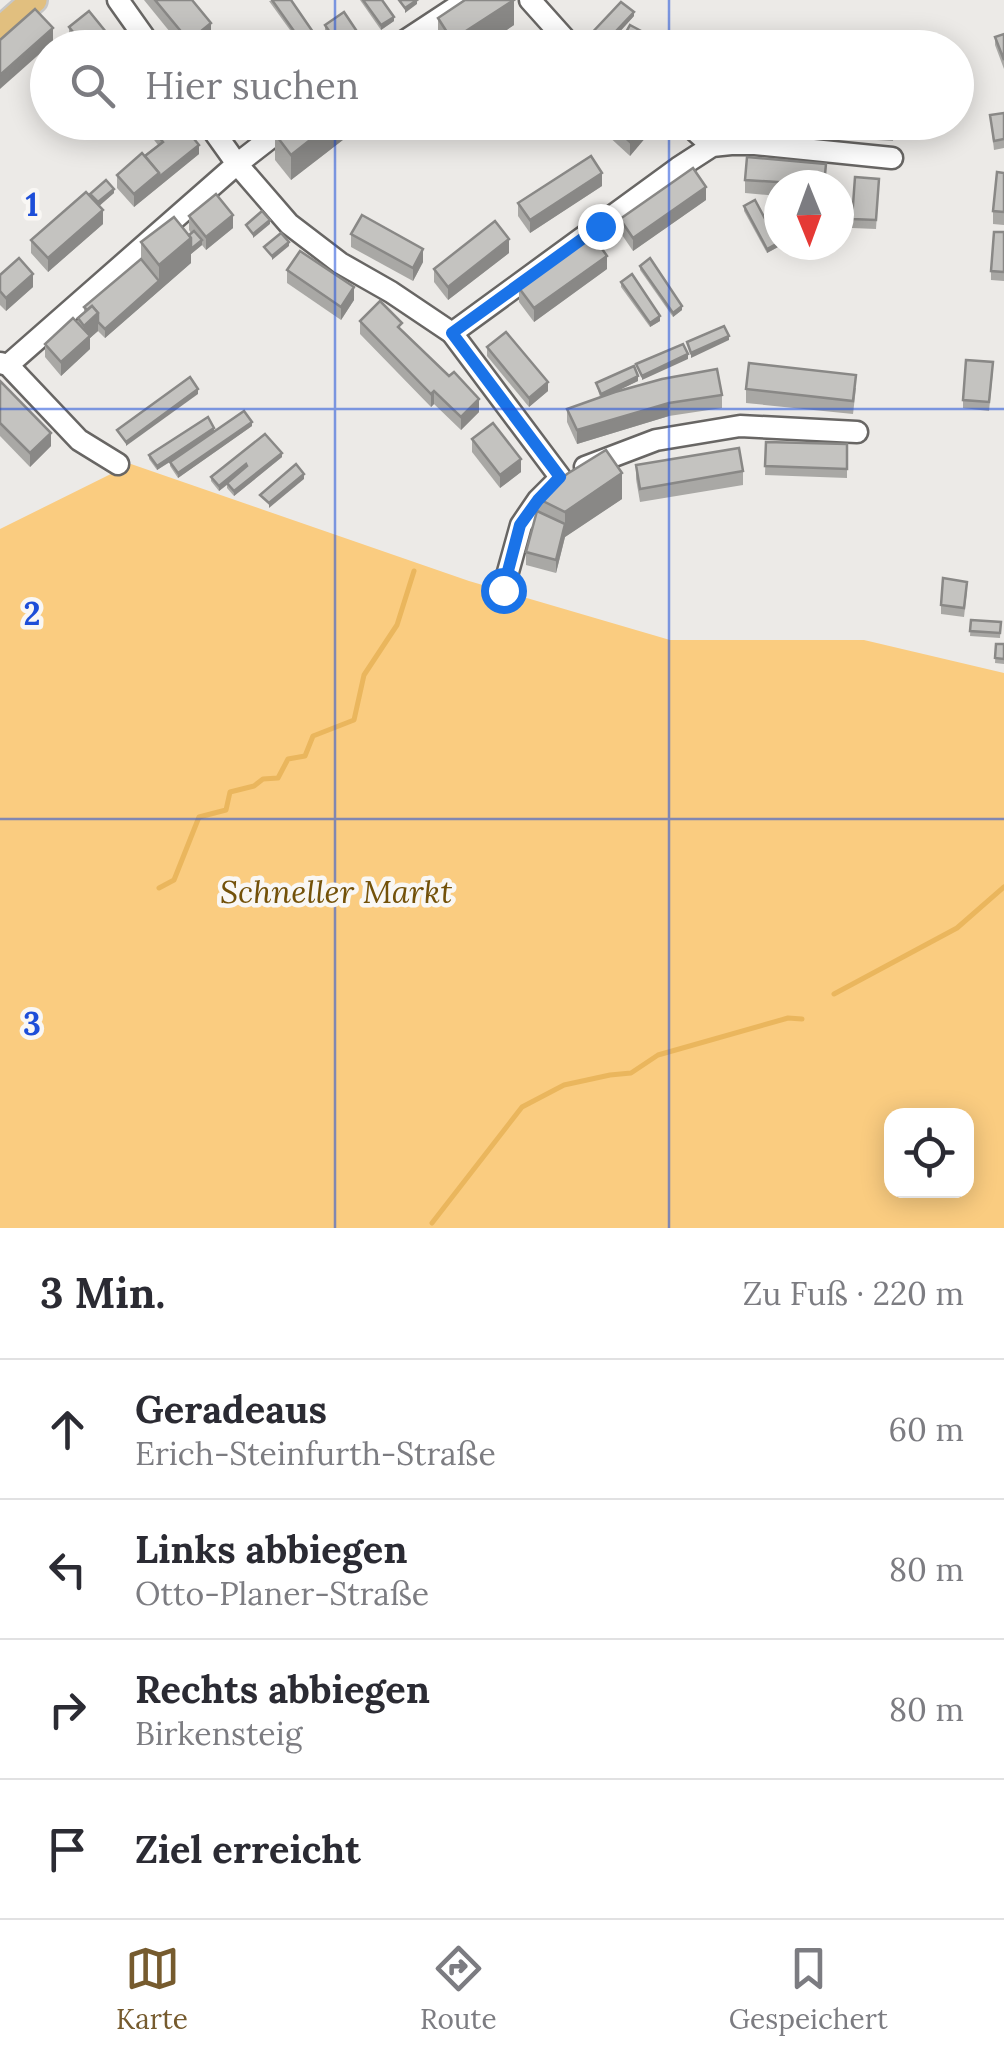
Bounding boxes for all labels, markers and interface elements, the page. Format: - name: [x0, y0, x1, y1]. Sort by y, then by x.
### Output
- search box: [30, 30, 974, 140]
- icon: search: [65, 58, 120, 113]
- text: Hier suchen: [145, 61, 359, 109]
- north arrow: [764, 170, 854, 260]
- text: 1: [26, 184, 39, 225]
- route end: [578, 204, 624, 250]
- route start: [481, 568, 527, 614]
- text: 2: [23, 593, 41, 634]
- park label: Schneller Markt: [220, 871, 452, 912]
- text: 3: [23, 1003, 41, 1044]
- map controls: [884, 1108, 974, 1198]
- button: locate: [884, 1108, 974, 1198]
- text: 3 Min.: [40, 1266, 165, 1320]
- text: Zu Fuß · 220 m: [743, 1273, 964, 1314]
- text: Geradeaus: [135, 1385, 327, 1433]
- icon: ahead: [40, 1402, 95, 1457]
- text: 60 m: [889, 1409, 964, 1450]
- text: Erich-Steinfurth-Straße: [135, 1433, 496, 1474]
- text: Links abbiegen: [135, 1525, 407, 1573]
- icon: left: [40, 1542, 95, 1597]
- text: 80 m: [889, 1549, 964, 1590]
- text: Otto-Planer-Straße: [135, 1573, 429, 1614]
- text: Rechts abbiegen: [135, 1665, 430, 1713]
- icon: right: [40, 1682, 95, 1737]
- text: 80 m: [889, 1689, 964, 1730]
- text: Birkensteig: [135, 1713, 302, 1754]
- icon: arrive: [40, 1822, 95, 1877]
- text: Ziel erreicht: [135, 1825, 361, 1873]
- tab: Karte: [116, 1941, 188, 2037]
- tab: Route: [420, 1941, 497, 2037]
- tab: Gespeichert: [729, 1941, 888, 2037]

